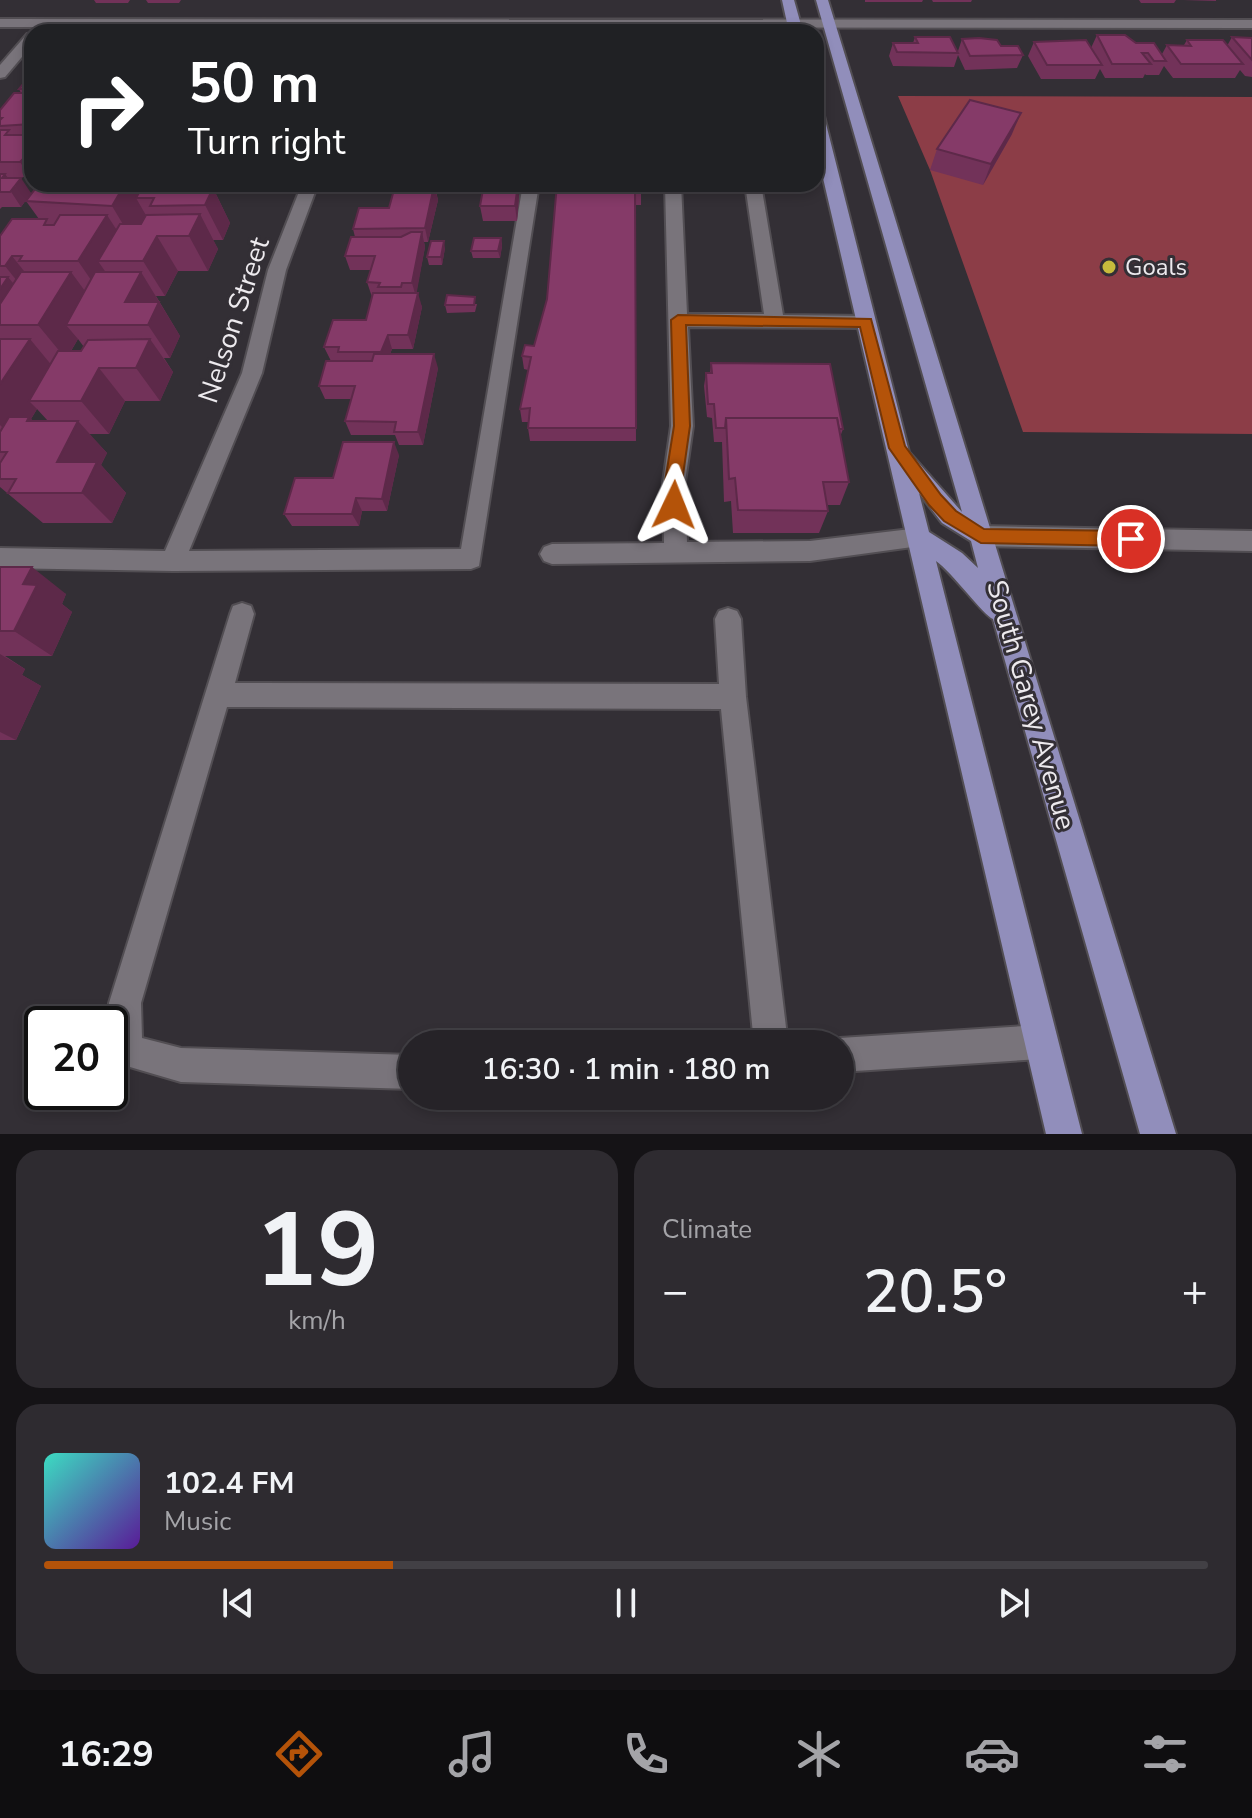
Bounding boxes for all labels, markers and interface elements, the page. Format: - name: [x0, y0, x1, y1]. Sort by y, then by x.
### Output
- text: 50 m: [188, 45, 319, 122]
- icon: right: [56, 56, 160, 160]
- text: Turn right: [188, 118, 345, 167]
- street label: Nelson Street: [189, 232, 279, 408]
- place label: Goals: [1125, 251, 1187, 283]
- marker: Goals: [1100, 258, 1118, 276]
- position arrow: [632, 463, 716, 547]
- pin: [1097, 505, 1165, 573]
- icon: arrive: [1109, 517, 1153, 561]
- street label: South Garey Avenue: [977, 576, 1085, 834]
- speed limit sign: 20: [24, 1006, 128, 1110]
- text: 16:30 · 1 min · 180 m: [481, 1049, 771, 1090]
- text: 19: [255, 1180, 379, 1322]
- text: Climate: [662, 1212, 752, 1247]
- text: 20.5°: [863, 1251, 1007, 1333]
- text: −: [662, 1262, 688, 1322]
- text: +: [1182, 1262, 1208, 1322]
- text: km/h: [288, 1303, 346, 1338]
- text: 102.4 FM: [164, 1463, 294, 1504]
- text: Music: [164, 1504, 231, 1539]
- icon: previous: [216, 1581, 260, 1625]
- icon: pause: [604, 1581, 648, 1625]
- icon: next: [992, 1581, 1036, 1625]
- icon: directions: [271, 1726, 327, 1782]
- icon: music: [444, 1726, 500, 1782]
- icon: phone: [618, 1726, 674, 1782]
- icon: climate: [791, 1726, 847, 1782]
- icon: car: [964, 1726, 1020, 1782]
- icon: filters: [1137, 1726, 1193, 1782]
- text: 16:29: [59, 1730, 154, 1779]

